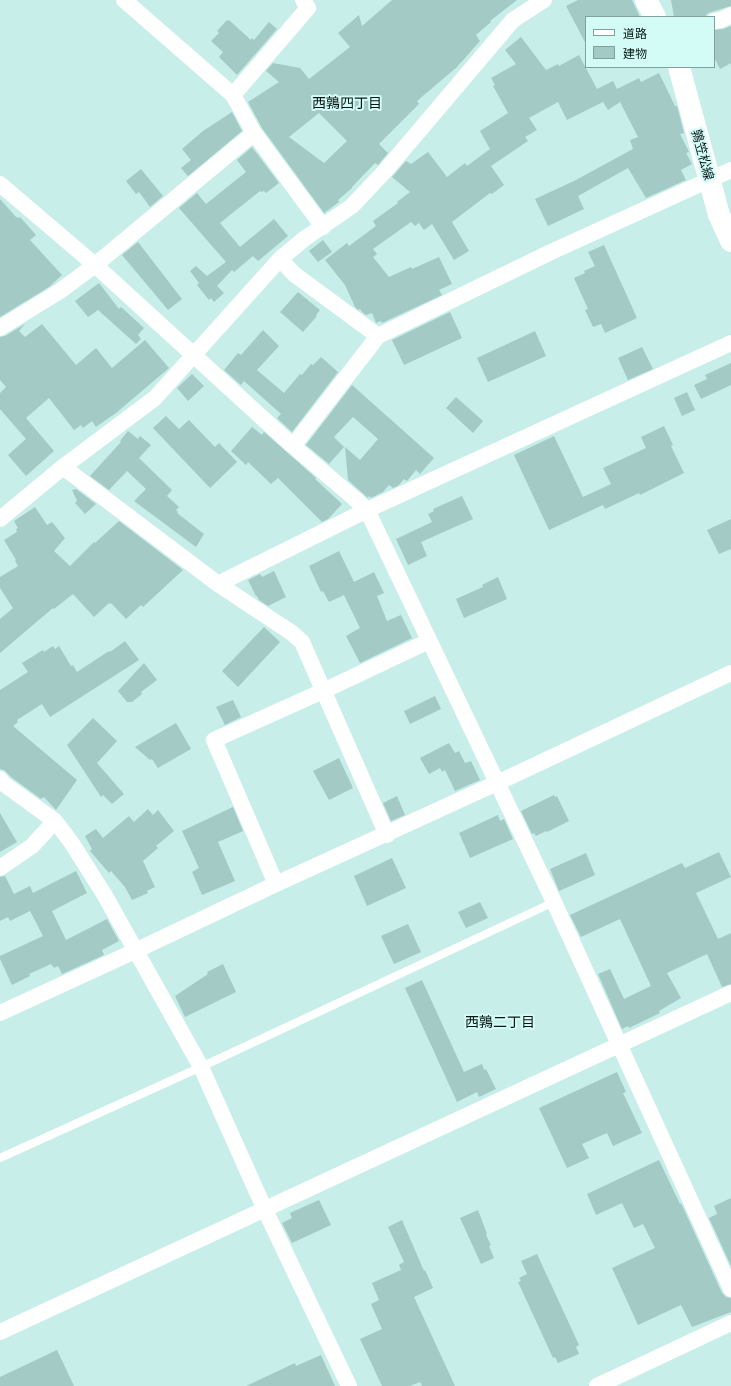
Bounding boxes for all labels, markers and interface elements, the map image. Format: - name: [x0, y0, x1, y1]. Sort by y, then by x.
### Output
- legend: [585, 16, 715, 68]
- text: 道路: [623, 26, 647, 41]
- text: 建物: [623, 46, 647, 61]
- district label: 西鶉四丁目: [312, 96, 382, 112]
- street label: 鶉笠松線: [688, 128, 716, 182]
- district label: 西鶉二丁目: [465, 1015, 535, 1031]

